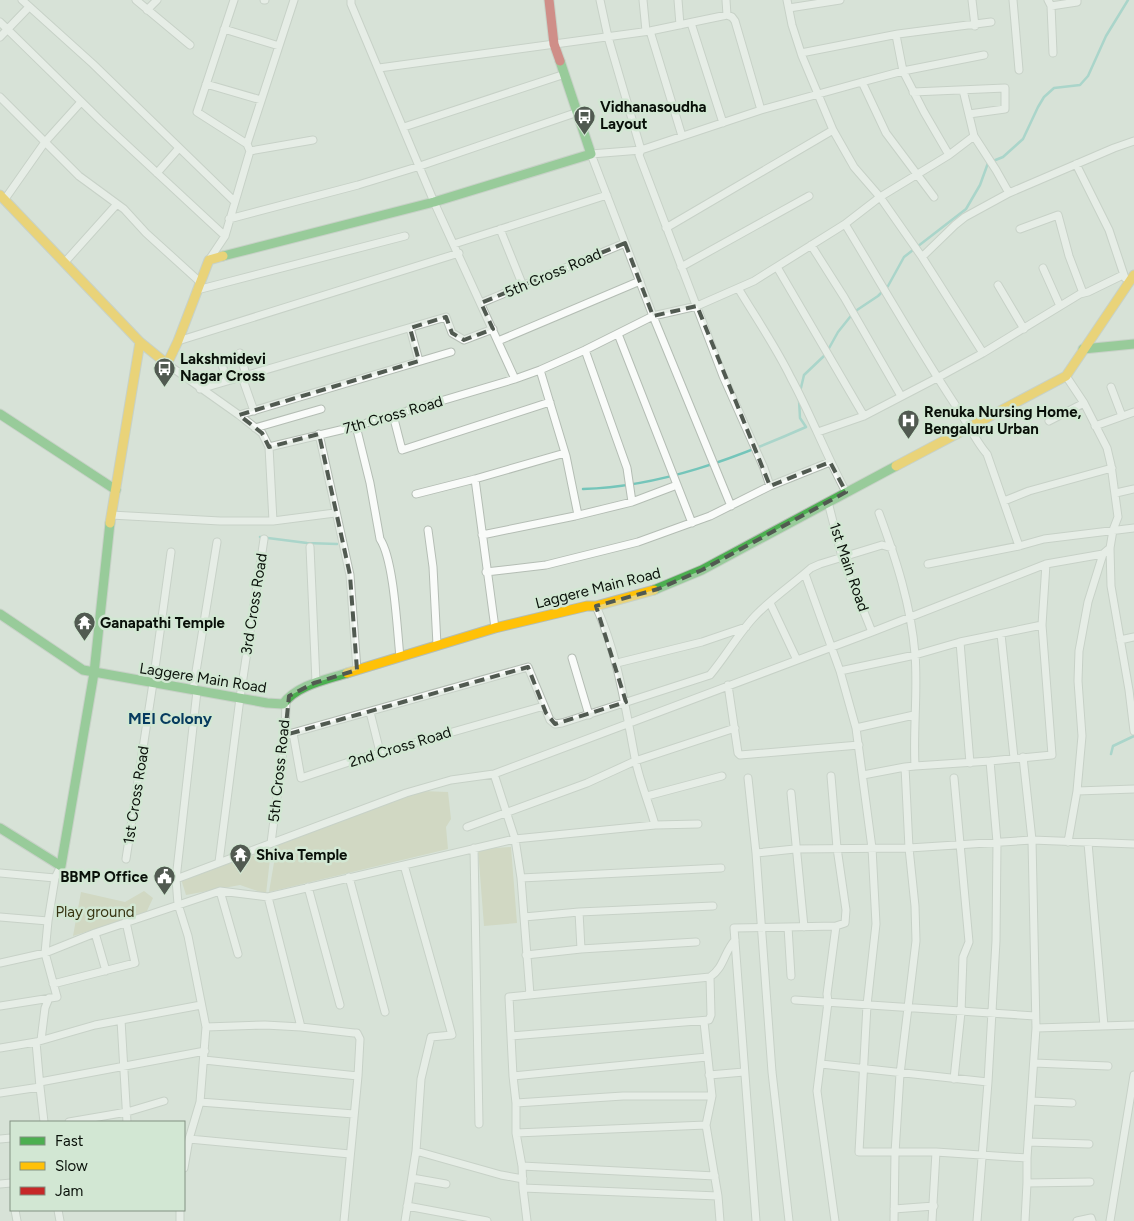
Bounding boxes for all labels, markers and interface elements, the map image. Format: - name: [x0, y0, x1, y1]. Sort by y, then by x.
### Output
- place label: Vidhanasoudha Layout: [600, 98, 706, 133]
- bus stop icon: Vidhanasoudha Layout: [572, 104, 596, 135]
- street label: 5th Cross Road: [502, 245, 604, 301]
- place label: Lakshmidevi Nagar Cross: [180, 350, 266, 385]
- bus stop icon: Lakshmidevi Nagar Cross: [152, 356, 176, 387]
- street label: 7th Cross Road: [341, 392, 445, 438]
- place label: Renuka Nursing Home, Bengaluru Urban: [924, 403, 1081, 438]
- hospital icon: Renuka Nursing Home, Bengaluru Urban: [896, 409, 920, 440]
- street label: 1st Main Road: [825, 520, 873, 614]
- street label: 3rd Cross Road: [237, 552, 271, 656]
- street label: Laggere Main Road: [533, 564, 663, 612]
- temple icon: Ganapathi Temple: [72, 611, 96, 642]
- place label: Ganapathi Temple: [100, 614, 226, 632]
- street label: Laggere Main Road: [138, 659, 268, 697]
- district label: MEI Colony: [128, 709, 213, 728]
- street label: 5th Cross Road: [265, 719, 293, 823]
- street label: 2nd Cross Road: [347, 723, 453, 771]
- street label: 1st Cross Road: [119, 745, 153, 845]
- temple icon: Shiva Temple: [228, 843, 252, 874]
- place label: Shiva Temple: [256, 846, 348, 864]
- public building icon: BBMP Office: [152, 865, 176, 896]
- place label: BBMP Office: [60, 868, 149, 886]
- park label: Play ground: [55, 903, 135, 921]
- legend: [10, 1121, 185, 1211]
- text: Fast: [55, 1132, 84, 1150]
- text: Slow: [55, 1157, 88, 1175]
- text: Jam: [55, 1182, 83, 1200]

